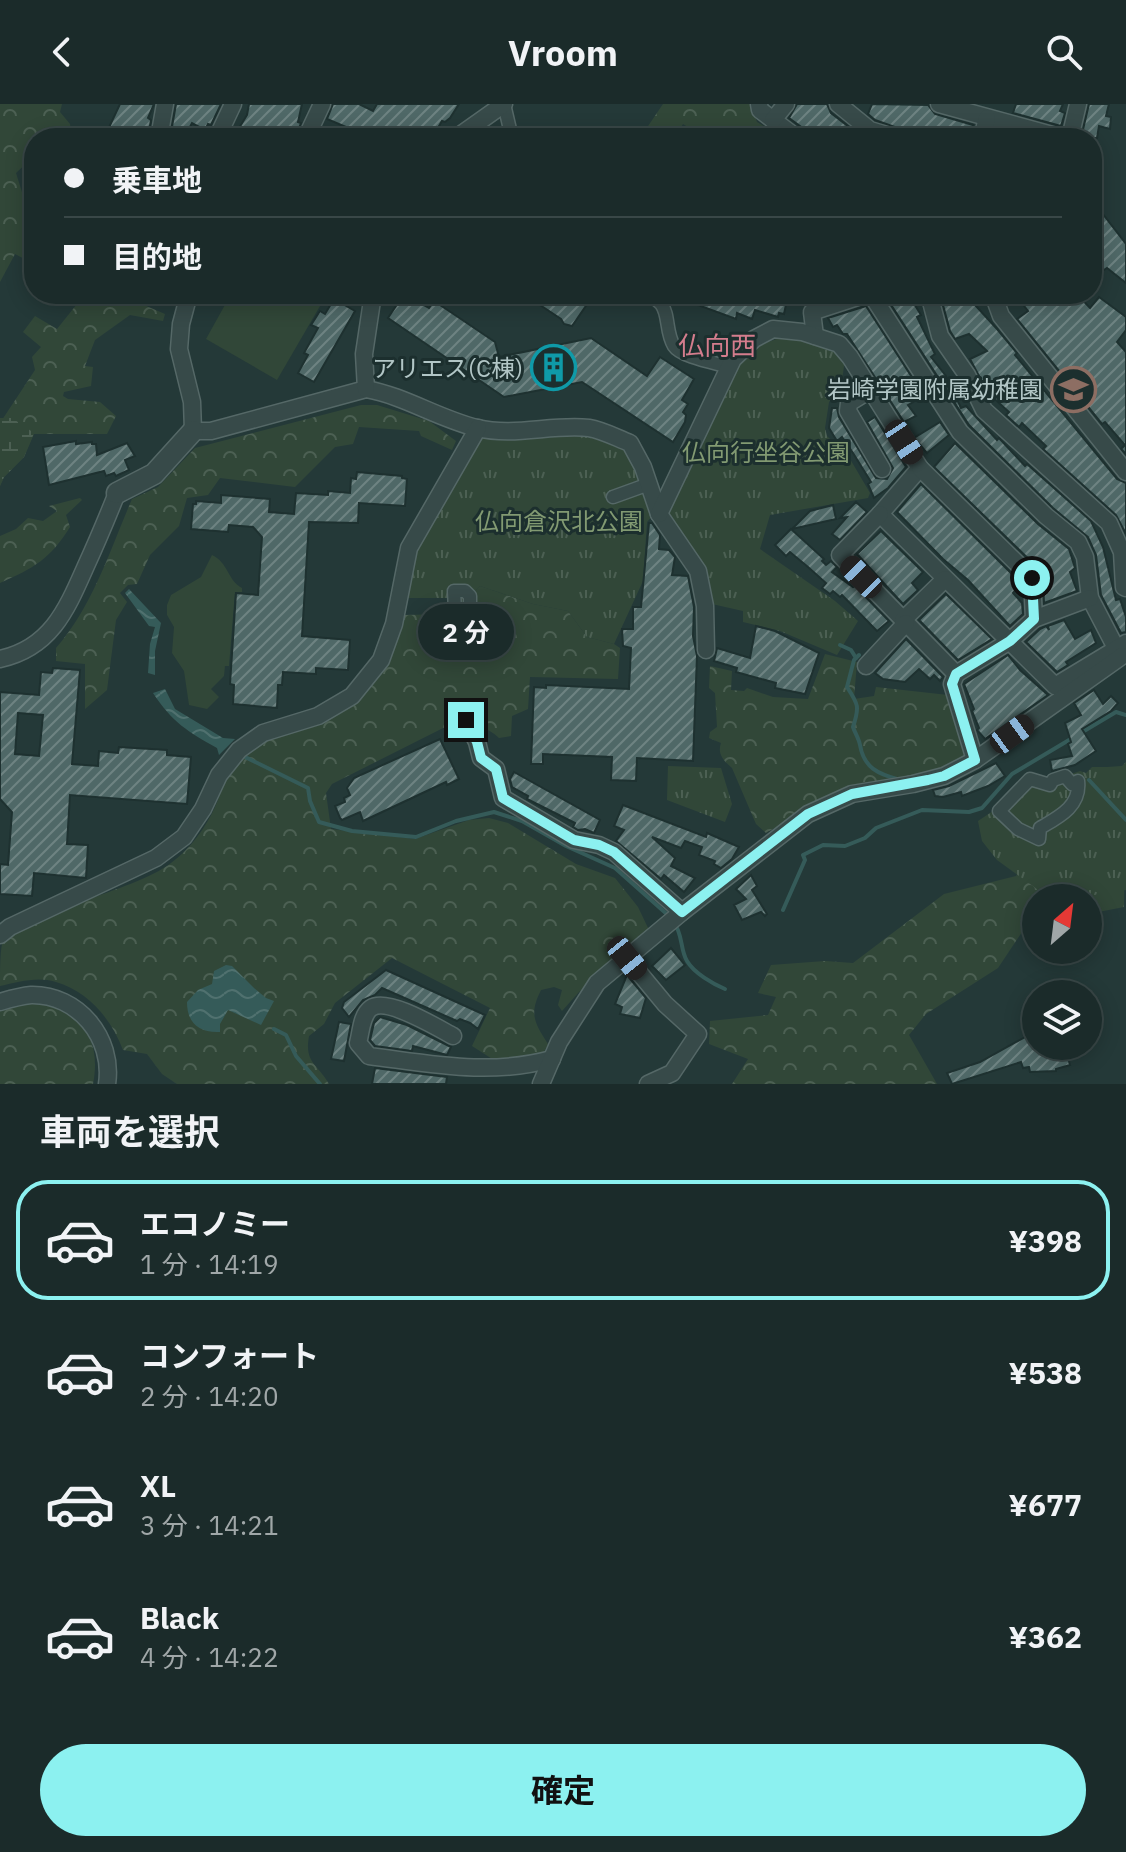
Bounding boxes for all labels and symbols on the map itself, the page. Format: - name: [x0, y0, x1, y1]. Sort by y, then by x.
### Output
- district label: 仏向西: [678, 328, 756, 362]
- building icon: アリエス(C棟): [530, 344, 578, 392]
- place label: アリエス(C棟): [372, 352, 523, 384]
- school or university icon: 岩崎学園附属幼稚園: [1050, 365, 1098, 413]
- place label: 岩崎学園附属幼稚園: [827, 373, 1043, 405]
- car: [881, 415, 927, 469]
- park label: 仏向行坐谷公園: [682, 436, 850, 468]
- park label: 仏向倉沢北公園: [475, 505, 643, 537]
- car: [836, 551, 886, 603]
- route start: [1014, 560, 1050, 596]
- callout: 2 分: [418, 604, 514, 660]
- route end: [448, 702, 484, 738]
- car: [986, 710, 1038, 758]
- north arrow: [1022, 884, 1102, 964]
- car: [603, 932, 651, 984]

